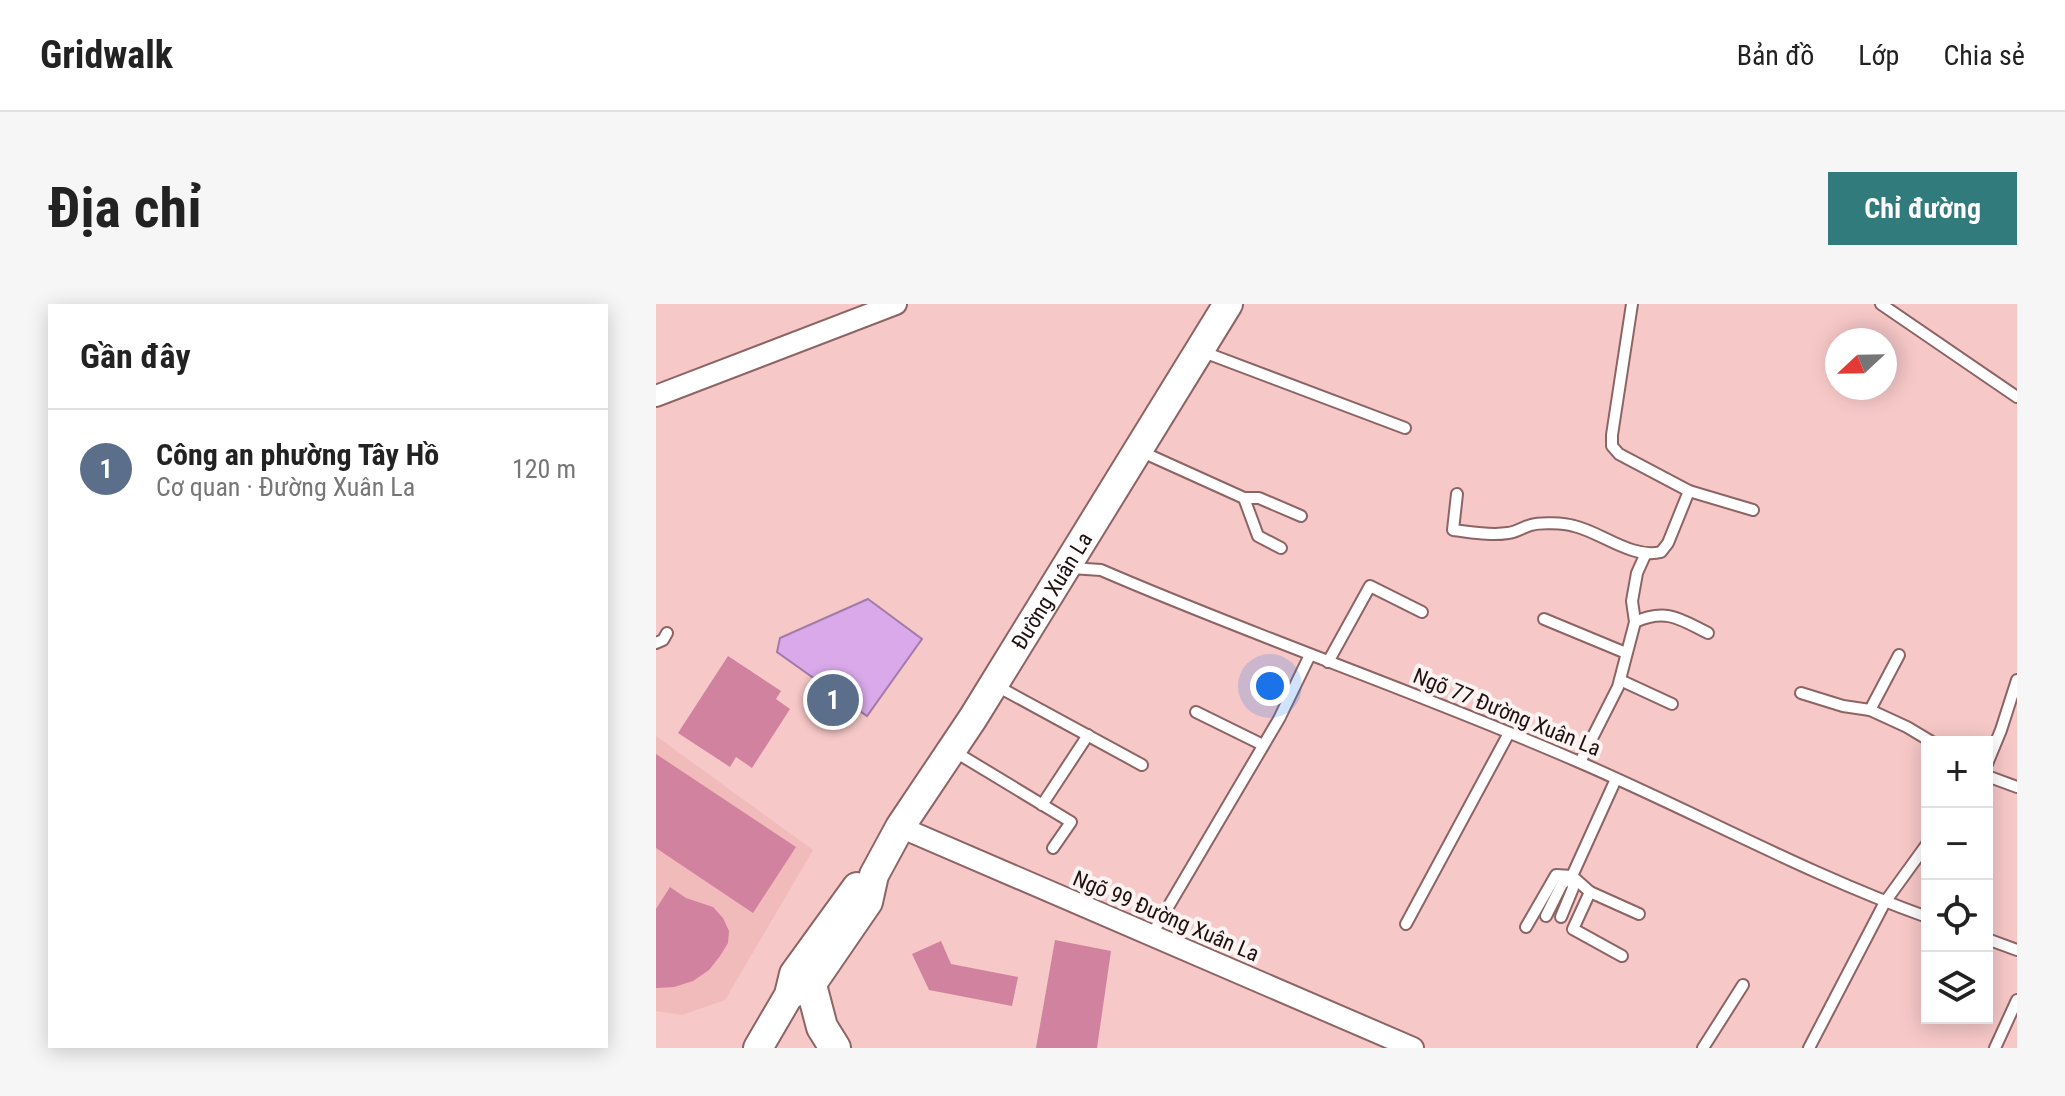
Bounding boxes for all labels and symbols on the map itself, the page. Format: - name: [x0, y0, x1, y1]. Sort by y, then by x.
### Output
- north arrow: [1825, 328, 1897, 400]
- street label: Đường Xuân La: [1006, 528, 1097, 653]
- street label: Ngõ 77 Đường Xuân La: [1410, 663, 1604, 761]
- your location: [1250, 666, 1290, 706]
- pin: 1: [807, 670, 859, 730]
- street label: Ngõ 99 Đường Xuân La: [1069, 865, 1263, 967]

